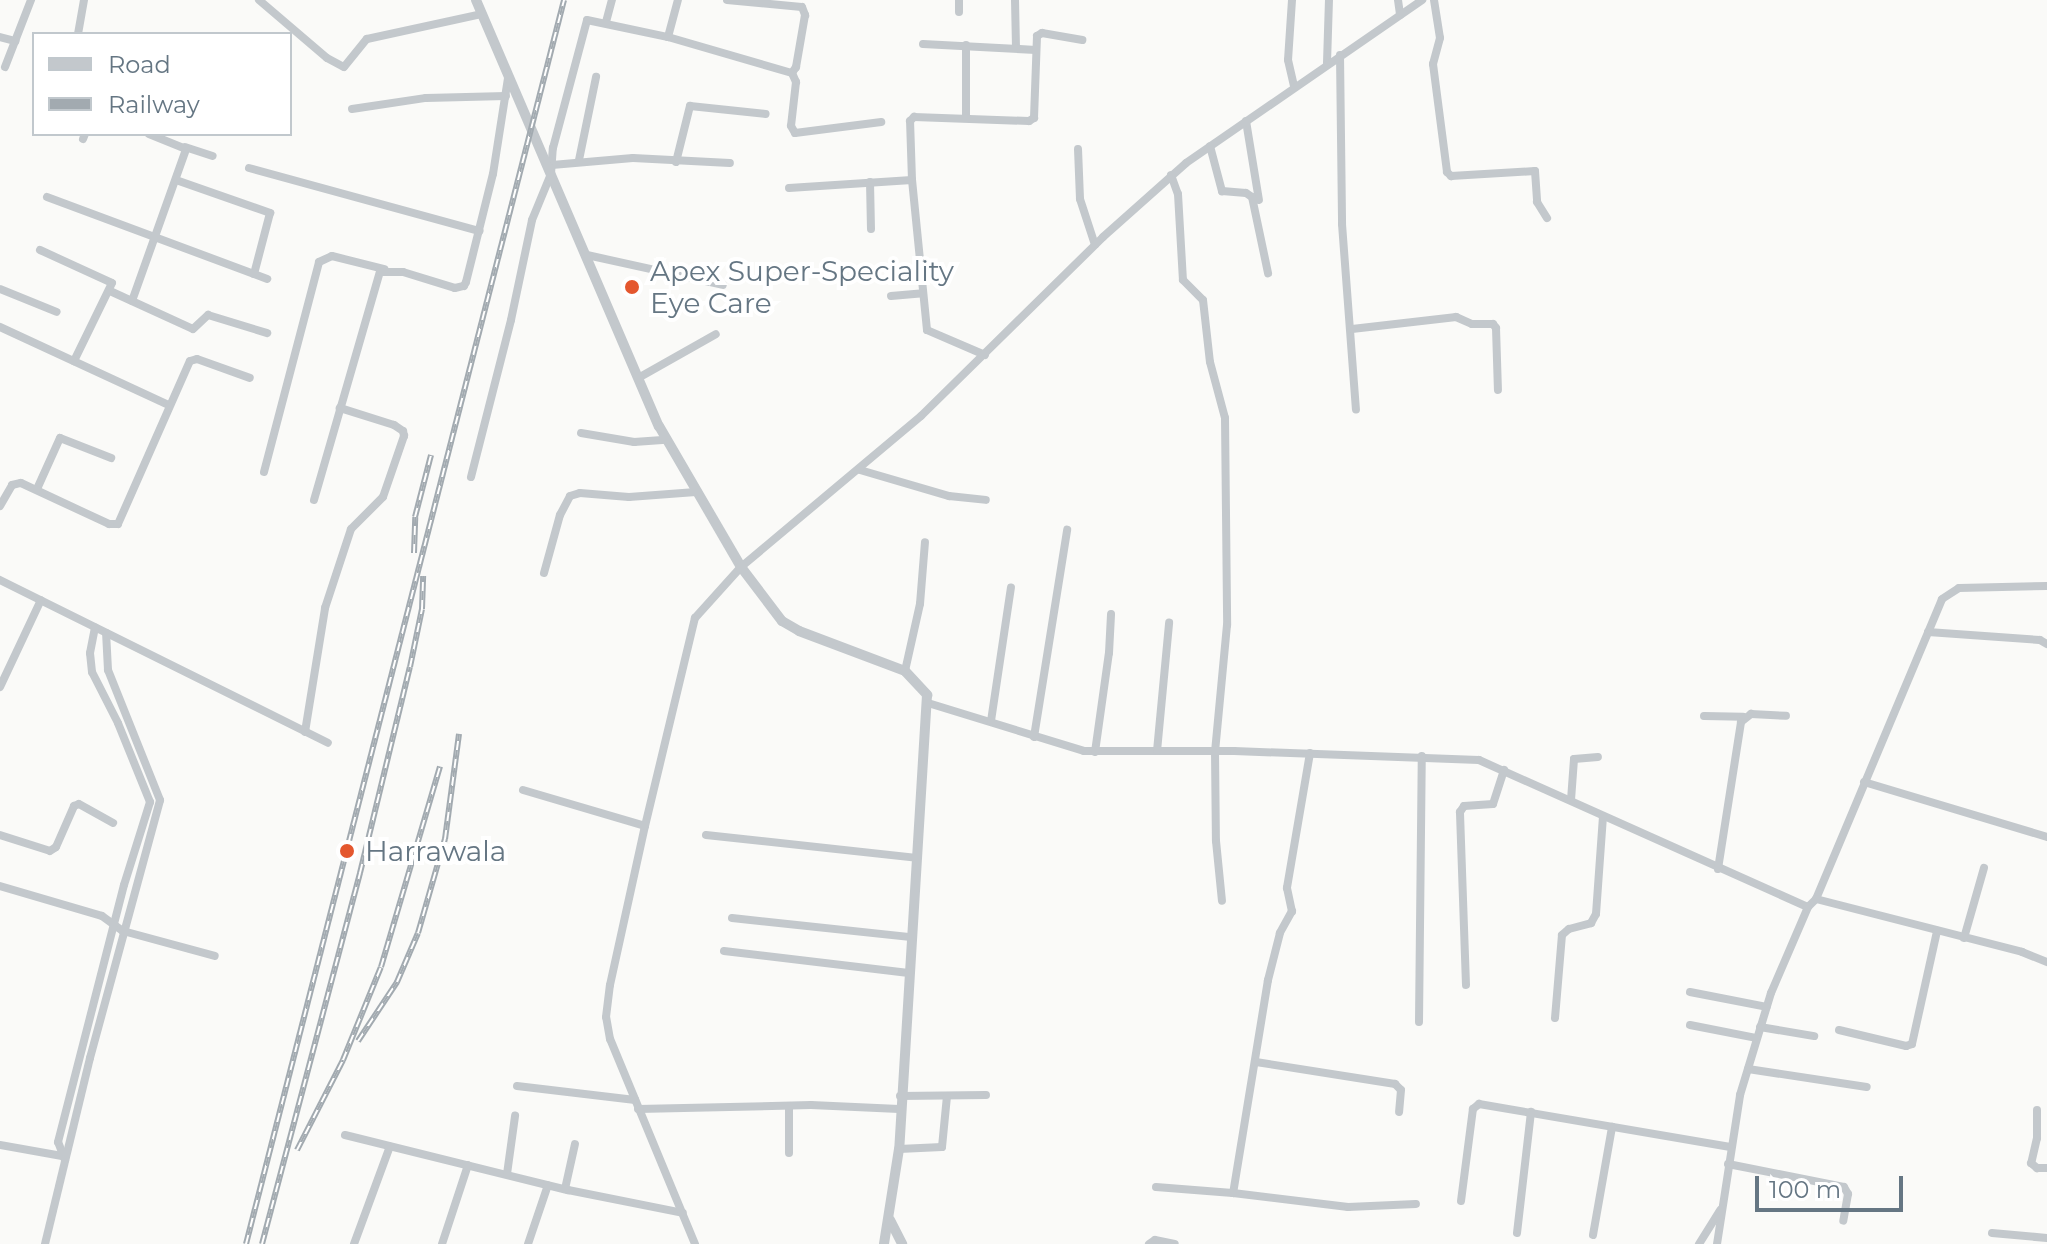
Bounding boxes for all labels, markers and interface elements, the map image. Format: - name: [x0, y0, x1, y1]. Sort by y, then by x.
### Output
- legend: [32, 32, 292, 136]
- text: Road: [108, 50, 171, 79]
- text: Railway: [108, 90, 200, 119]
- place label: Apex Super-Speciality Eye Care: [650, 254, 954, 320]
- marker: Apex Super-Speciality Eye Care: [621, 276, 643, 298]
- place label: Harrawala: [365, 834, 506, 868]
- marker: Harrawala: [336, 840, 358, 862]
- scale bar: [1759, 1160, 1907, 1210]
- text: 100 m: [1769, 1175, 1841, 1204]

